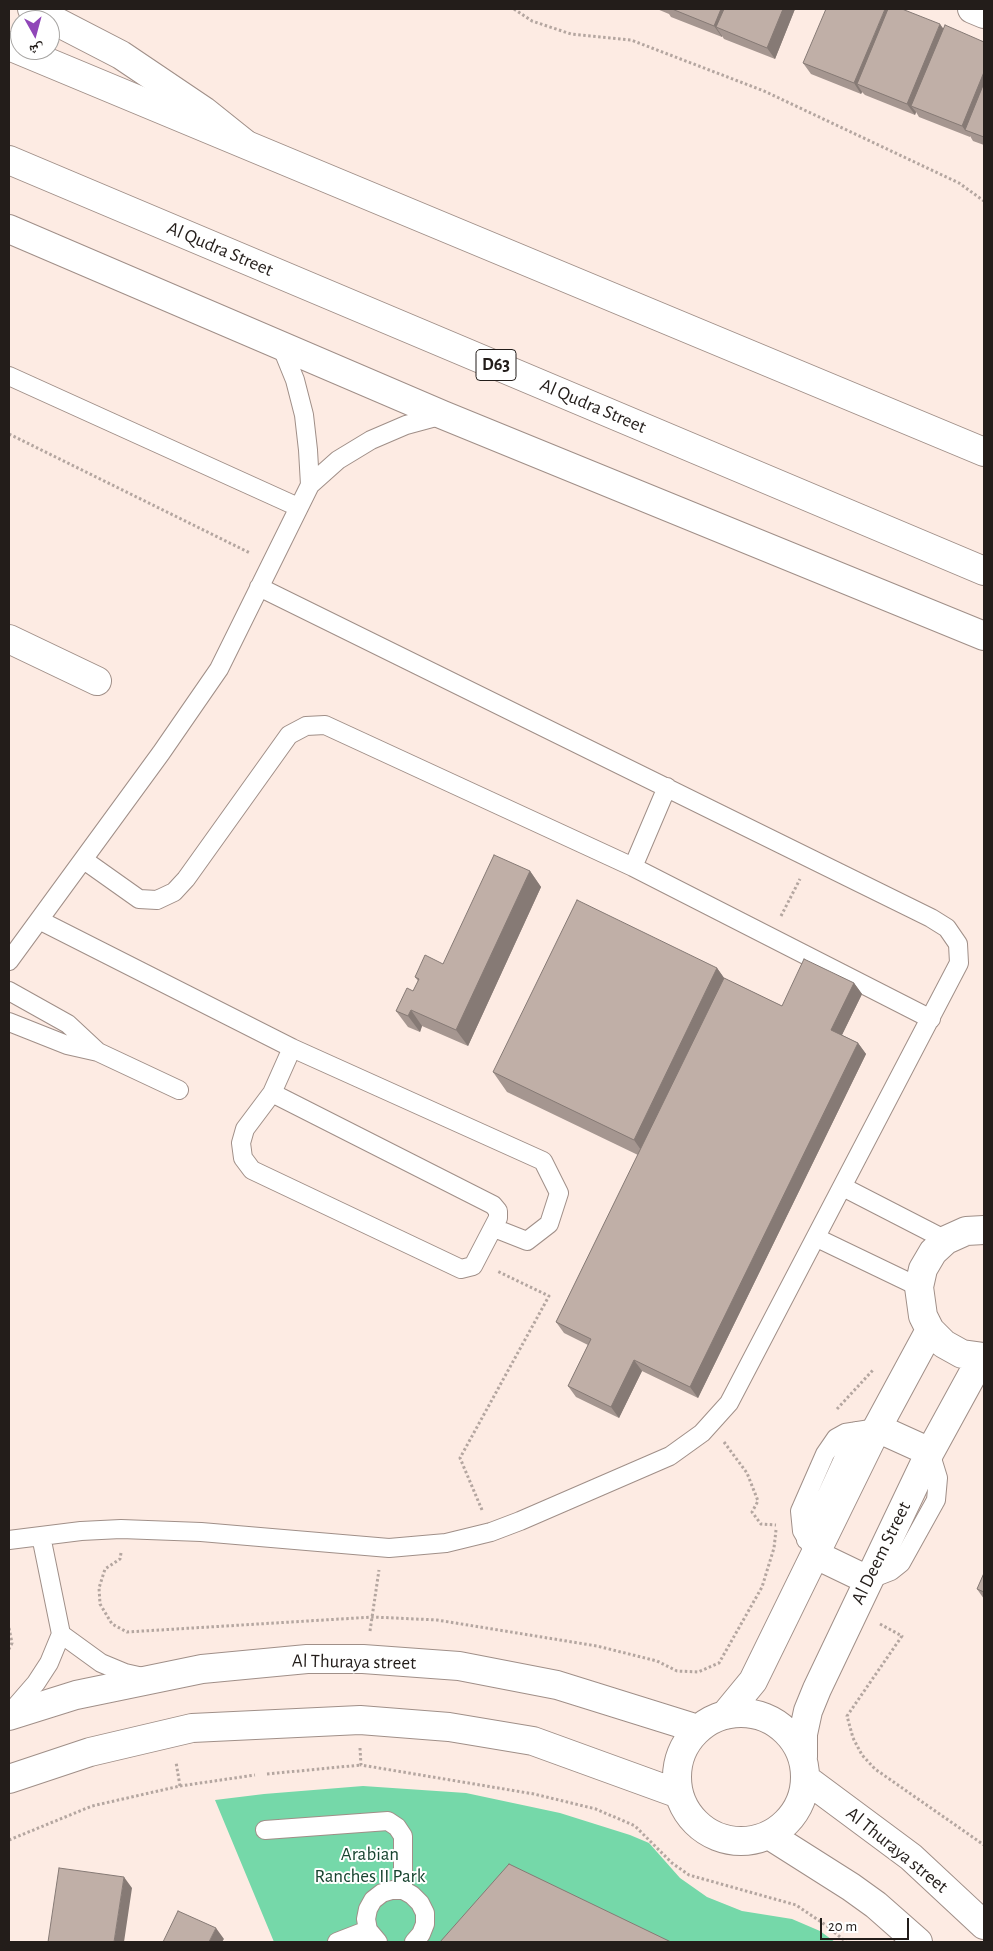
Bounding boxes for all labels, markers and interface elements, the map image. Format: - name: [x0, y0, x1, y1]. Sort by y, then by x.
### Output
- north arrow: [10, 10, 60, 60]
- text: ش: [28, 41, 45, 57]
- street label: Al Qudra Street: [164, 216, 276, 282]
- road number: D63: [476, 350, 516, 380]
- street label: Al Qudra Street: [537, 373, 649, 439]
- street label: Al Deem Street: [846, 1498, 916, 1608]
- street label: Al Thuraya street: [292, 1650, 416, 1674]
- street label: Al Thuraya street: [842, 1802, 952, 1898]
- park label: Arabian Ranches II Park: [315, 1843, 425, 1887]
- scale bar: [823, 1908, 912, 1940]
- text: 20 m: [828, 1919, 857, 1934]

